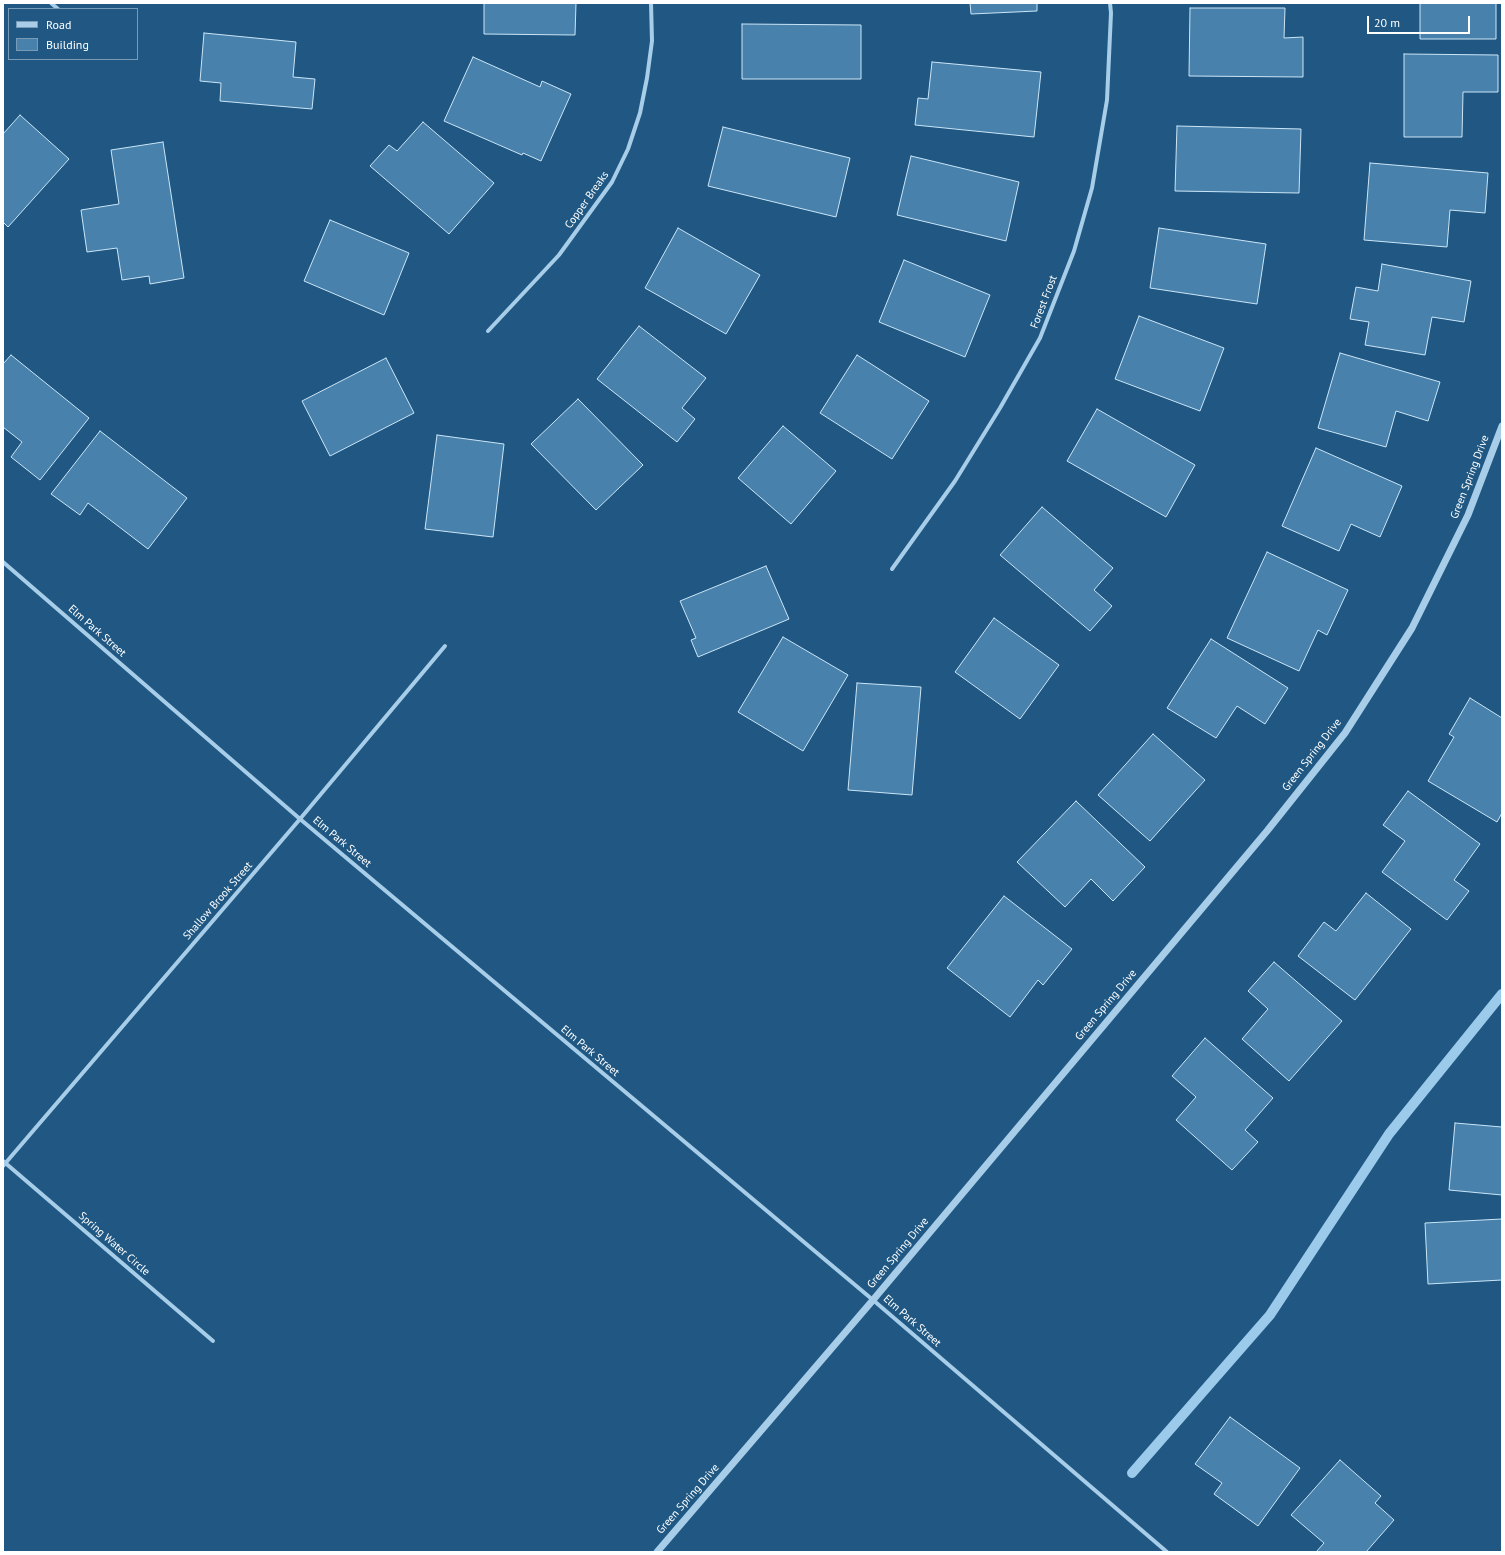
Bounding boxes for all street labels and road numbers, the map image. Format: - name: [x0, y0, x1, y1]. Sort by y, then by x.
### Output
- street label: Copper Breaks: [562, 169, 612, 231]
- street label: Forest Frost: [1028, 274, 1060, 330]
- street label: Green Spring Drive: [1448, 433, 1492, 521]
- street label: Elm Park Street: [65, 602, 129, 660]
- street label: Green Spring Drive: [1280, 716, 1344, 794]
- street label: Elm Park Street: [310, 814, 374, 870]
- street label: Shallow Brook Street: [181, 859, 255, 943]
- street label: Green Spring Drive: [1073, 967, 1139, 1043]
- street label: Elm Park Street: [558, 1023, 622, 1079]
- street label: Spring Water Circle: [76, 1209, 152, 1279]
- street label: Green Spring Drive: [865, 1215, 931, 1291]
- street label: Elm Park Street: [880, 1292, 944, 1350]
- street label: Green Spring Drive: [654, 1461, 722, 1537]

